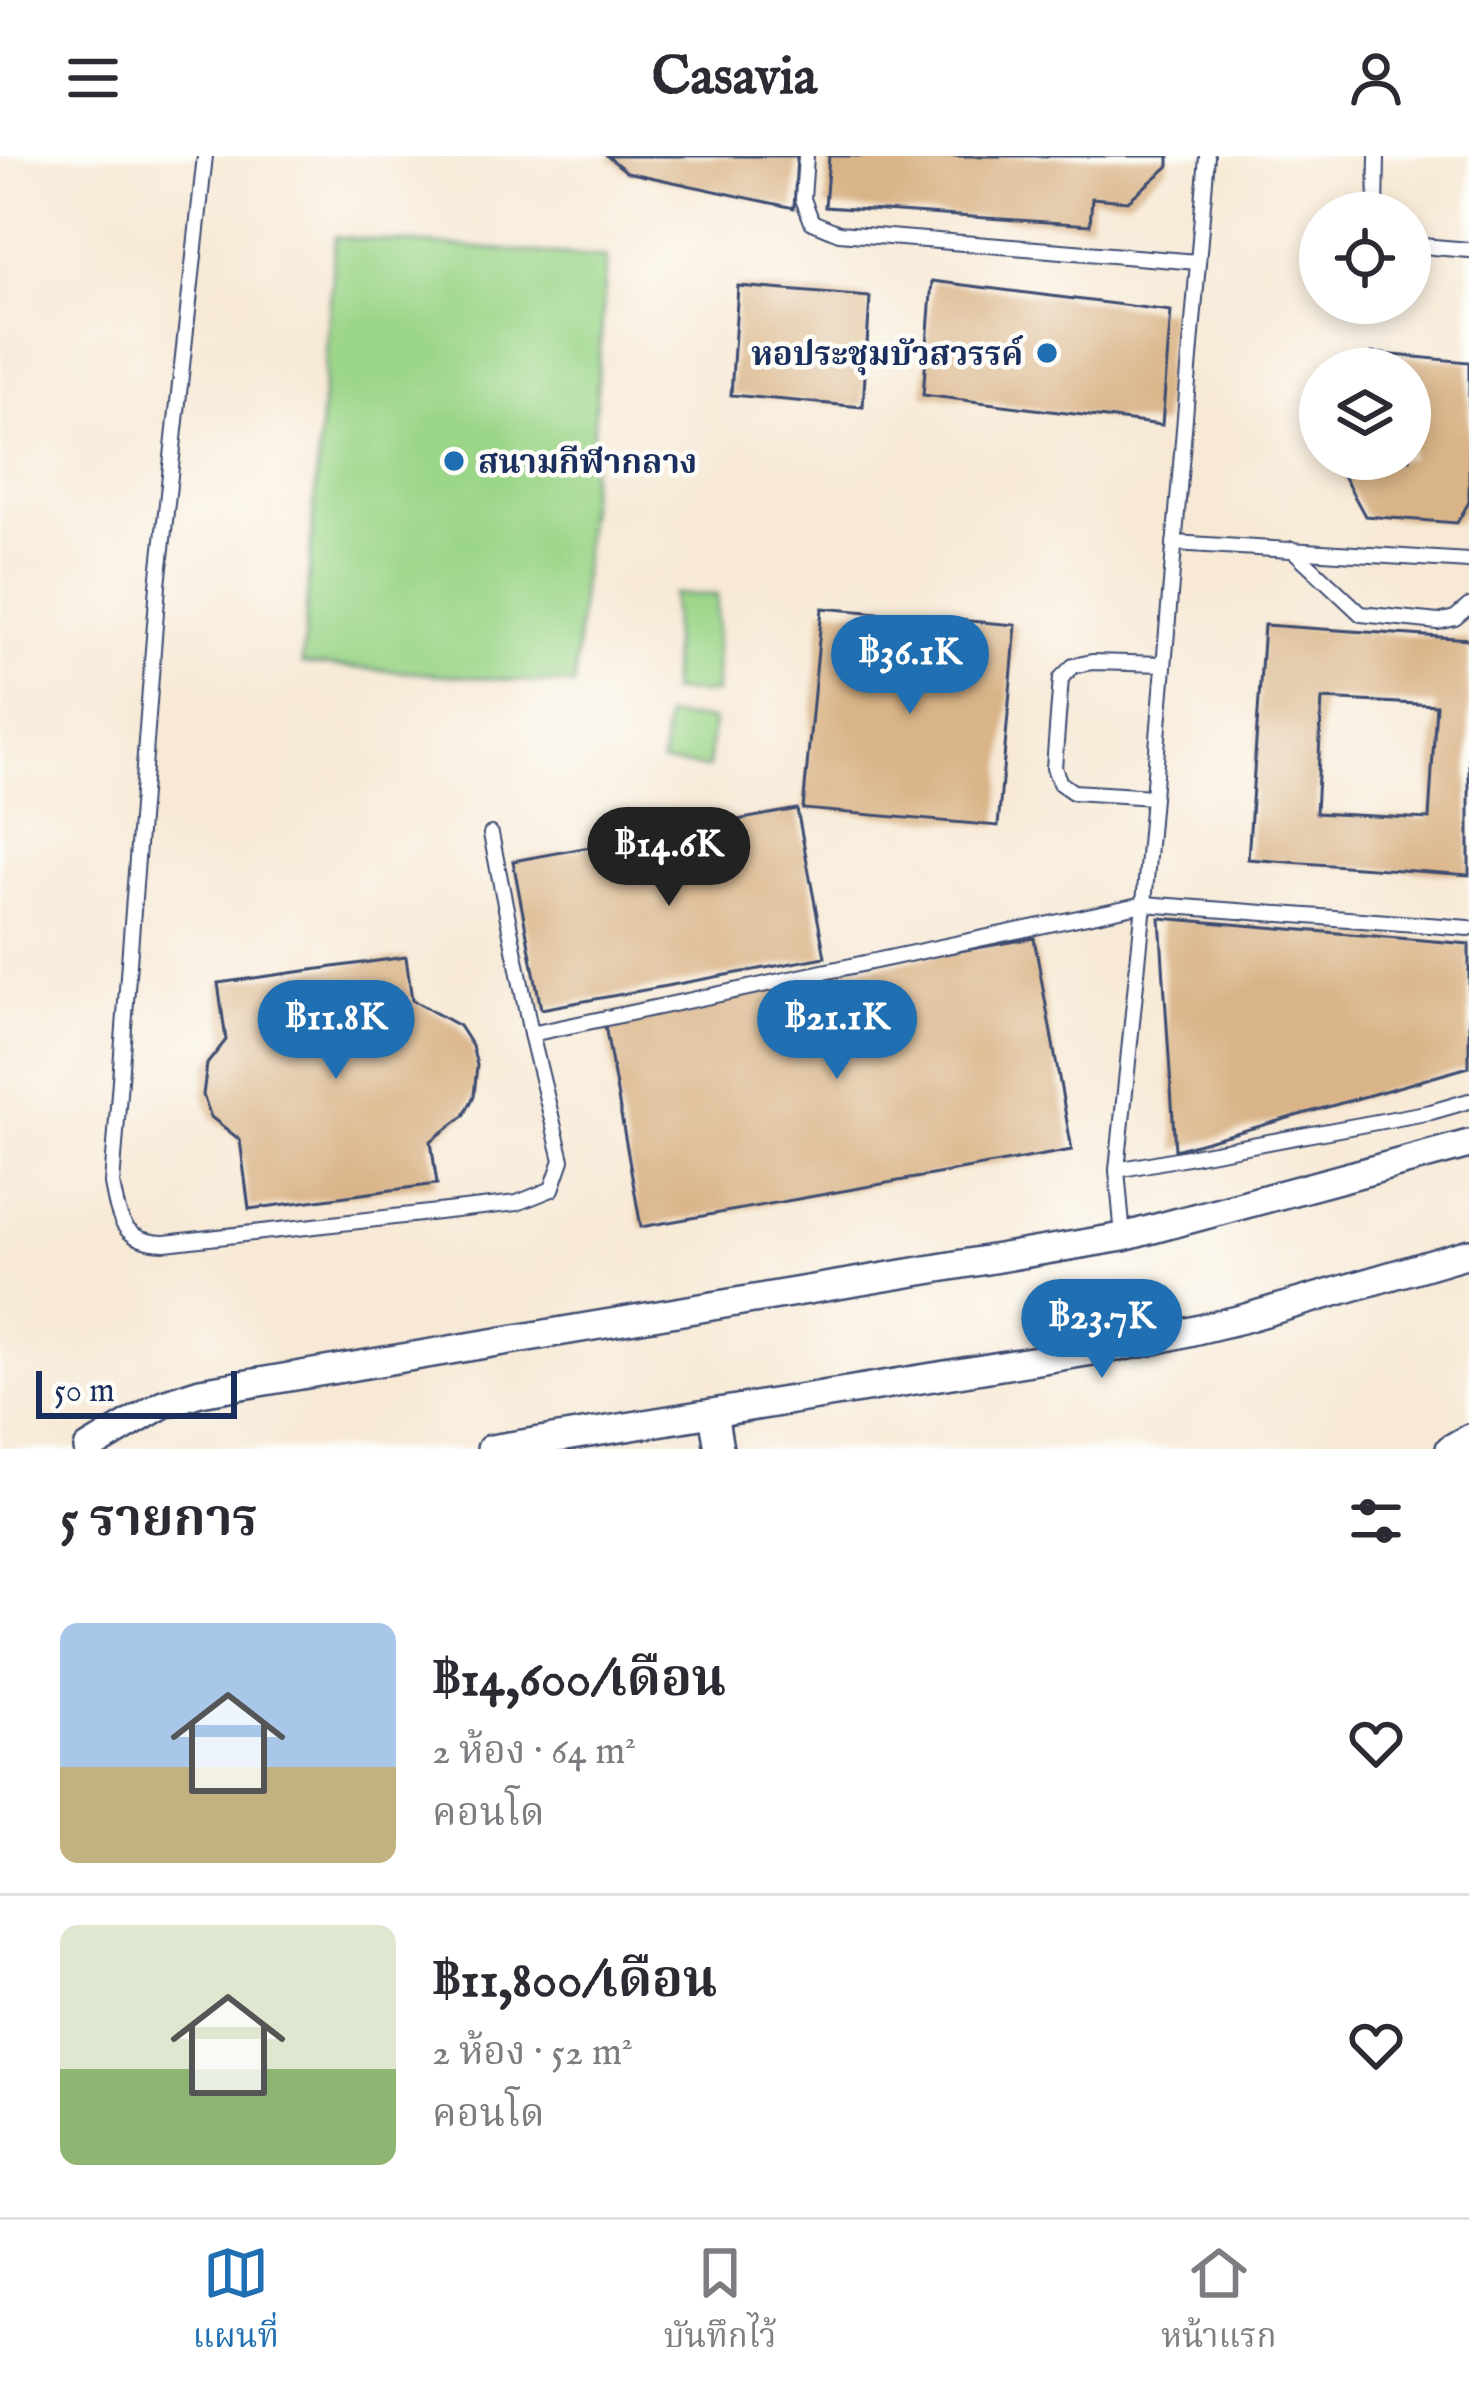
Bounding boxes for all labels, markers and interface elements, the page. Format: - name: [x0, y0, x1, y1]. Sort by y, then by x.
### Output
- text: Casavia: [652, 44, 817, 113]
- icon: menu: [60, 45, 126, 111]
- icon: person: [1343, 45, 1409, 111]
- map controls: [1299, 192, 1431, 480]
- button: locate: [1299, 192, 1431, 324]
- place label: หอประชุมบัวสวรรค์: [751, 334, 1024, 377]
- marker: หอประชุมบัวสวรรค์: [1034, 340, 1060, 366]
- button: layers: [1299, 348, 1431, 480]
- place label: สนามกีฬากลาง: [478, 443, 697, 485]
- marker: สนามกีฬากลาง: [441, 448, 467, 474]
- pin: ฿36.1K: [812, 615, 1008, 717]
- text: ฿36.1K: [858, 629, 962, 678]
- pin: ฿14.6K: [571, 807, 767, 909]
- text: ฿14.6K: [614, 821, 724, 870]
- pin: ฿11.8K: [238, 980, 434, 1082]
- pin: ฿21.1K: [739, 980, 935, 1082]
- text: ฿11.8K: [285, 994, 387, 1043]
- text: ฿21.1K: [784, 994, 890, 1043]
- pin: ฿23.7K: [1004, 1279, 1200, 1381]
- text: ฿23.7K: [1048, 1293, 1156, 1342]
- scale bar: [36, 1365, 237, 1418]
- text: 50 m: [54, 1371, 115, 1413]
- icon: filters: [1343, 1488, 1409, 1554]
- text: 5 รายการ: [60, 1489, 258, 1554]
- text: ฿14,600/เดือน: [432, 1649, 726, 1714]
- icon: home: [156, 1671, 300, 1815]
- icon: heart: [1343, 1710, 1409, 1776]
- text: 2 ห้อง · 64 m²: [432, 1728, 636, 1777]
- text: คอนโด: [432, 1790, 545, 1839]
- text: ฿11,800/เดือน: [432, 1950, 717, 2015]
- icon: home: [156, 1973, 300, 2117]
- icon: heart: [1343, 2012, 1409, 2078]
- text: 2 ห้อง · 52 m²: [432, 2029, 633, 2078]
- text: คอนโด: [432, 2091, 545, 2140]
- tab: แผนที่: [192, 2240, 279, 2365]
- tab: บันทึกไว้: [664, 2240, 776, 2365]
- tab: หน้าแรก: [1161, 2240, 1277, 2365]

